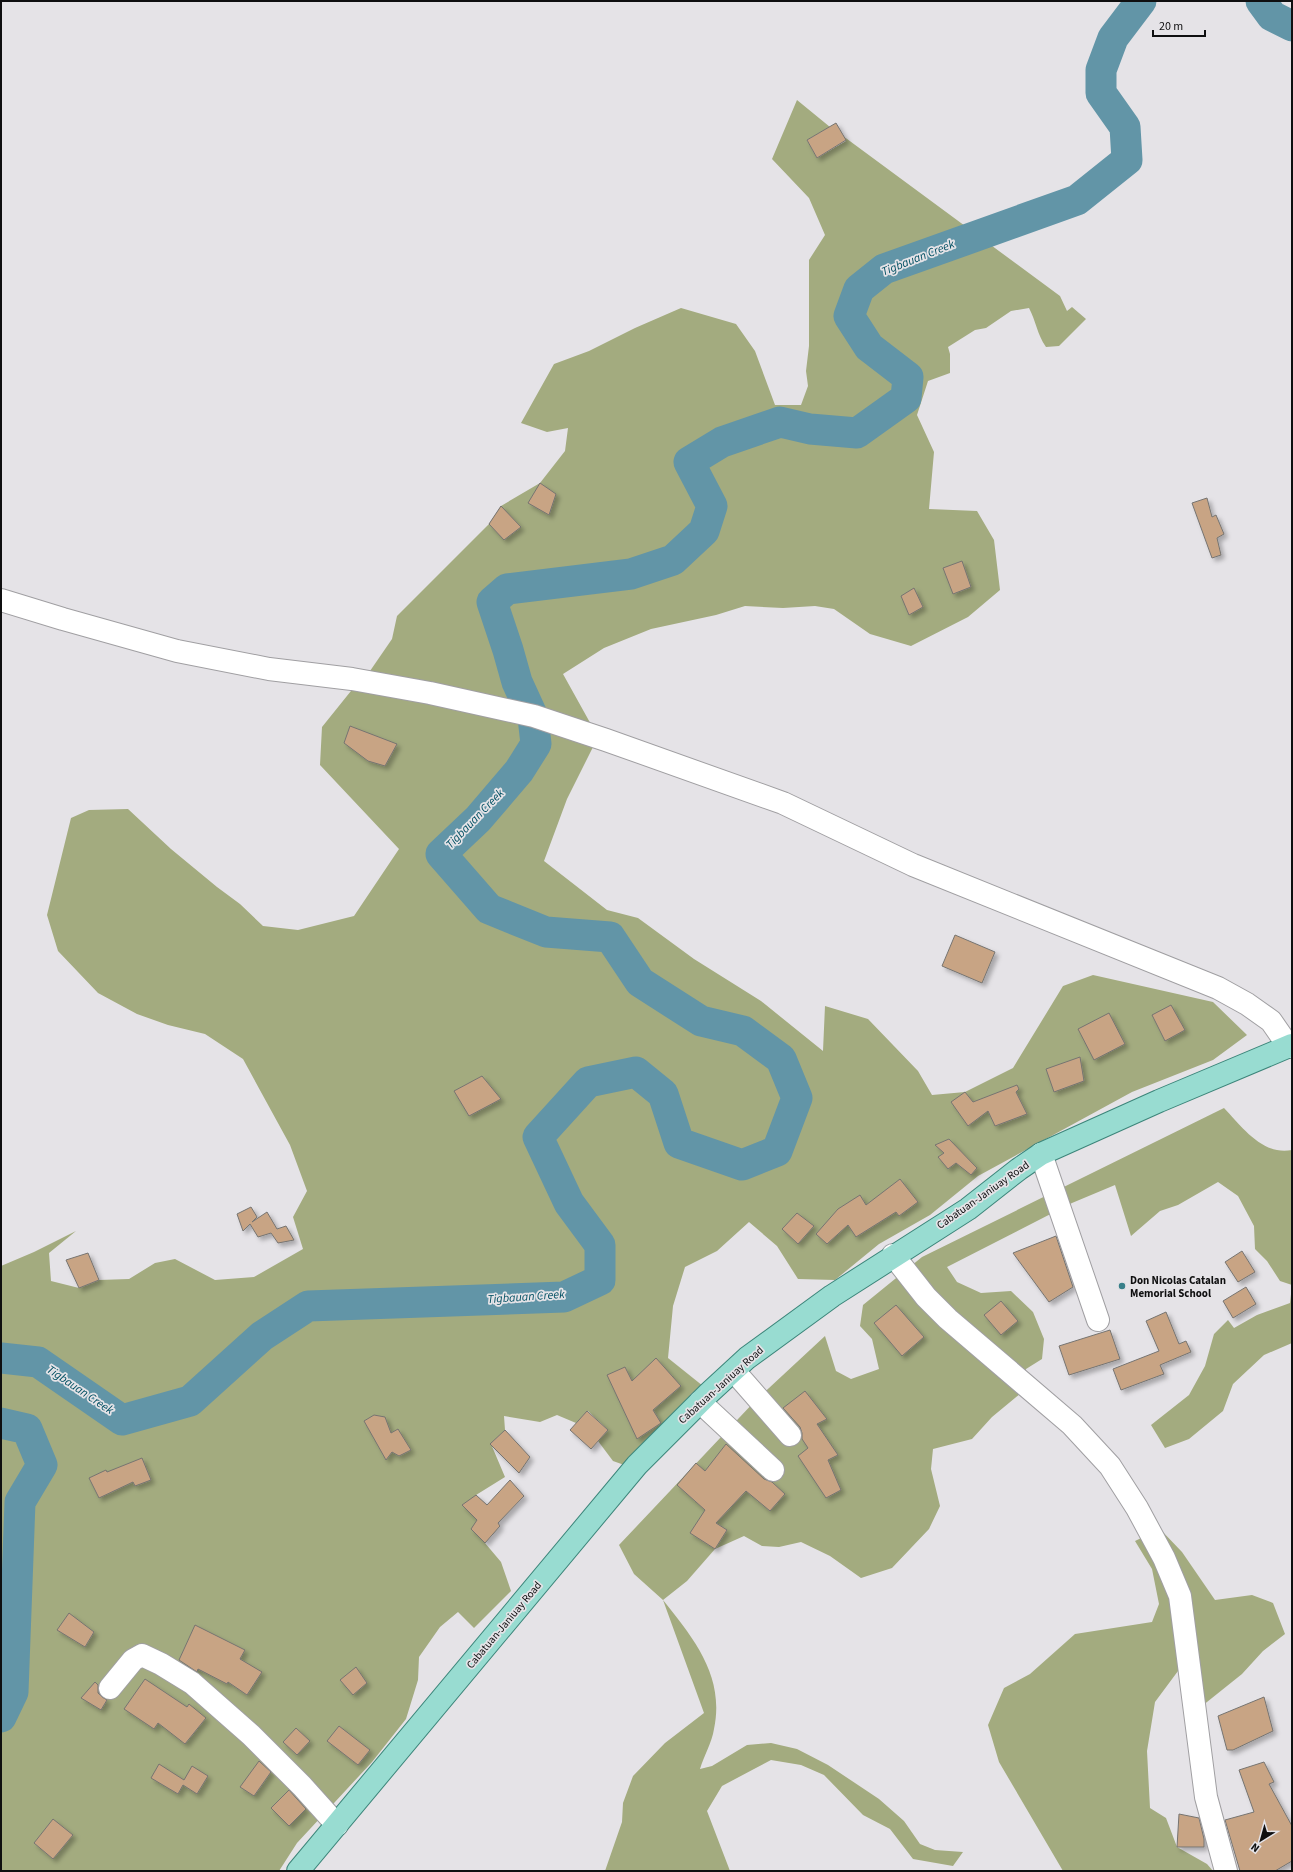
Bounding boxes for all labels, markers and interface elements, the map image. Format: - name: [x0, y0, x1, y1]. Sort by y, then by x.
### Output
- scale bar: [1153, 12, 1205, 38]
- text: 20 m: [1159, 18, 1183, 35]
- water label: Tigbauan Creek: [879, 236, 957, 280]
- water label: Tigbauan Creek: [442, 785, 508, 853]
- street label: Cabatuan-Janiuay Road: [934, 1157, 1032, 1233]
- place label: Don Nicolas Catalan Memorial School: [1130, 1273, 1226, 1301]
- marker: Don Nicolas Catalan Memorial School: [1117, 1281, 1127, 1291]
- water label: Tigbauan Creek: [487, 1286, 565, 1308]
- street label: Cabatuan-Janiuay Road: [675, 1343, 767, 1427]
- water label: Tigbauan Creek: [43, 1361, 117, 1419]
- street label: Cabatuan-Janiuay Road: [463, 1578, 545, 1672]
- north arrow: [1241, 1820, 1281, 1860]
- text: N: [1248, 1839, 1263, 1856]

